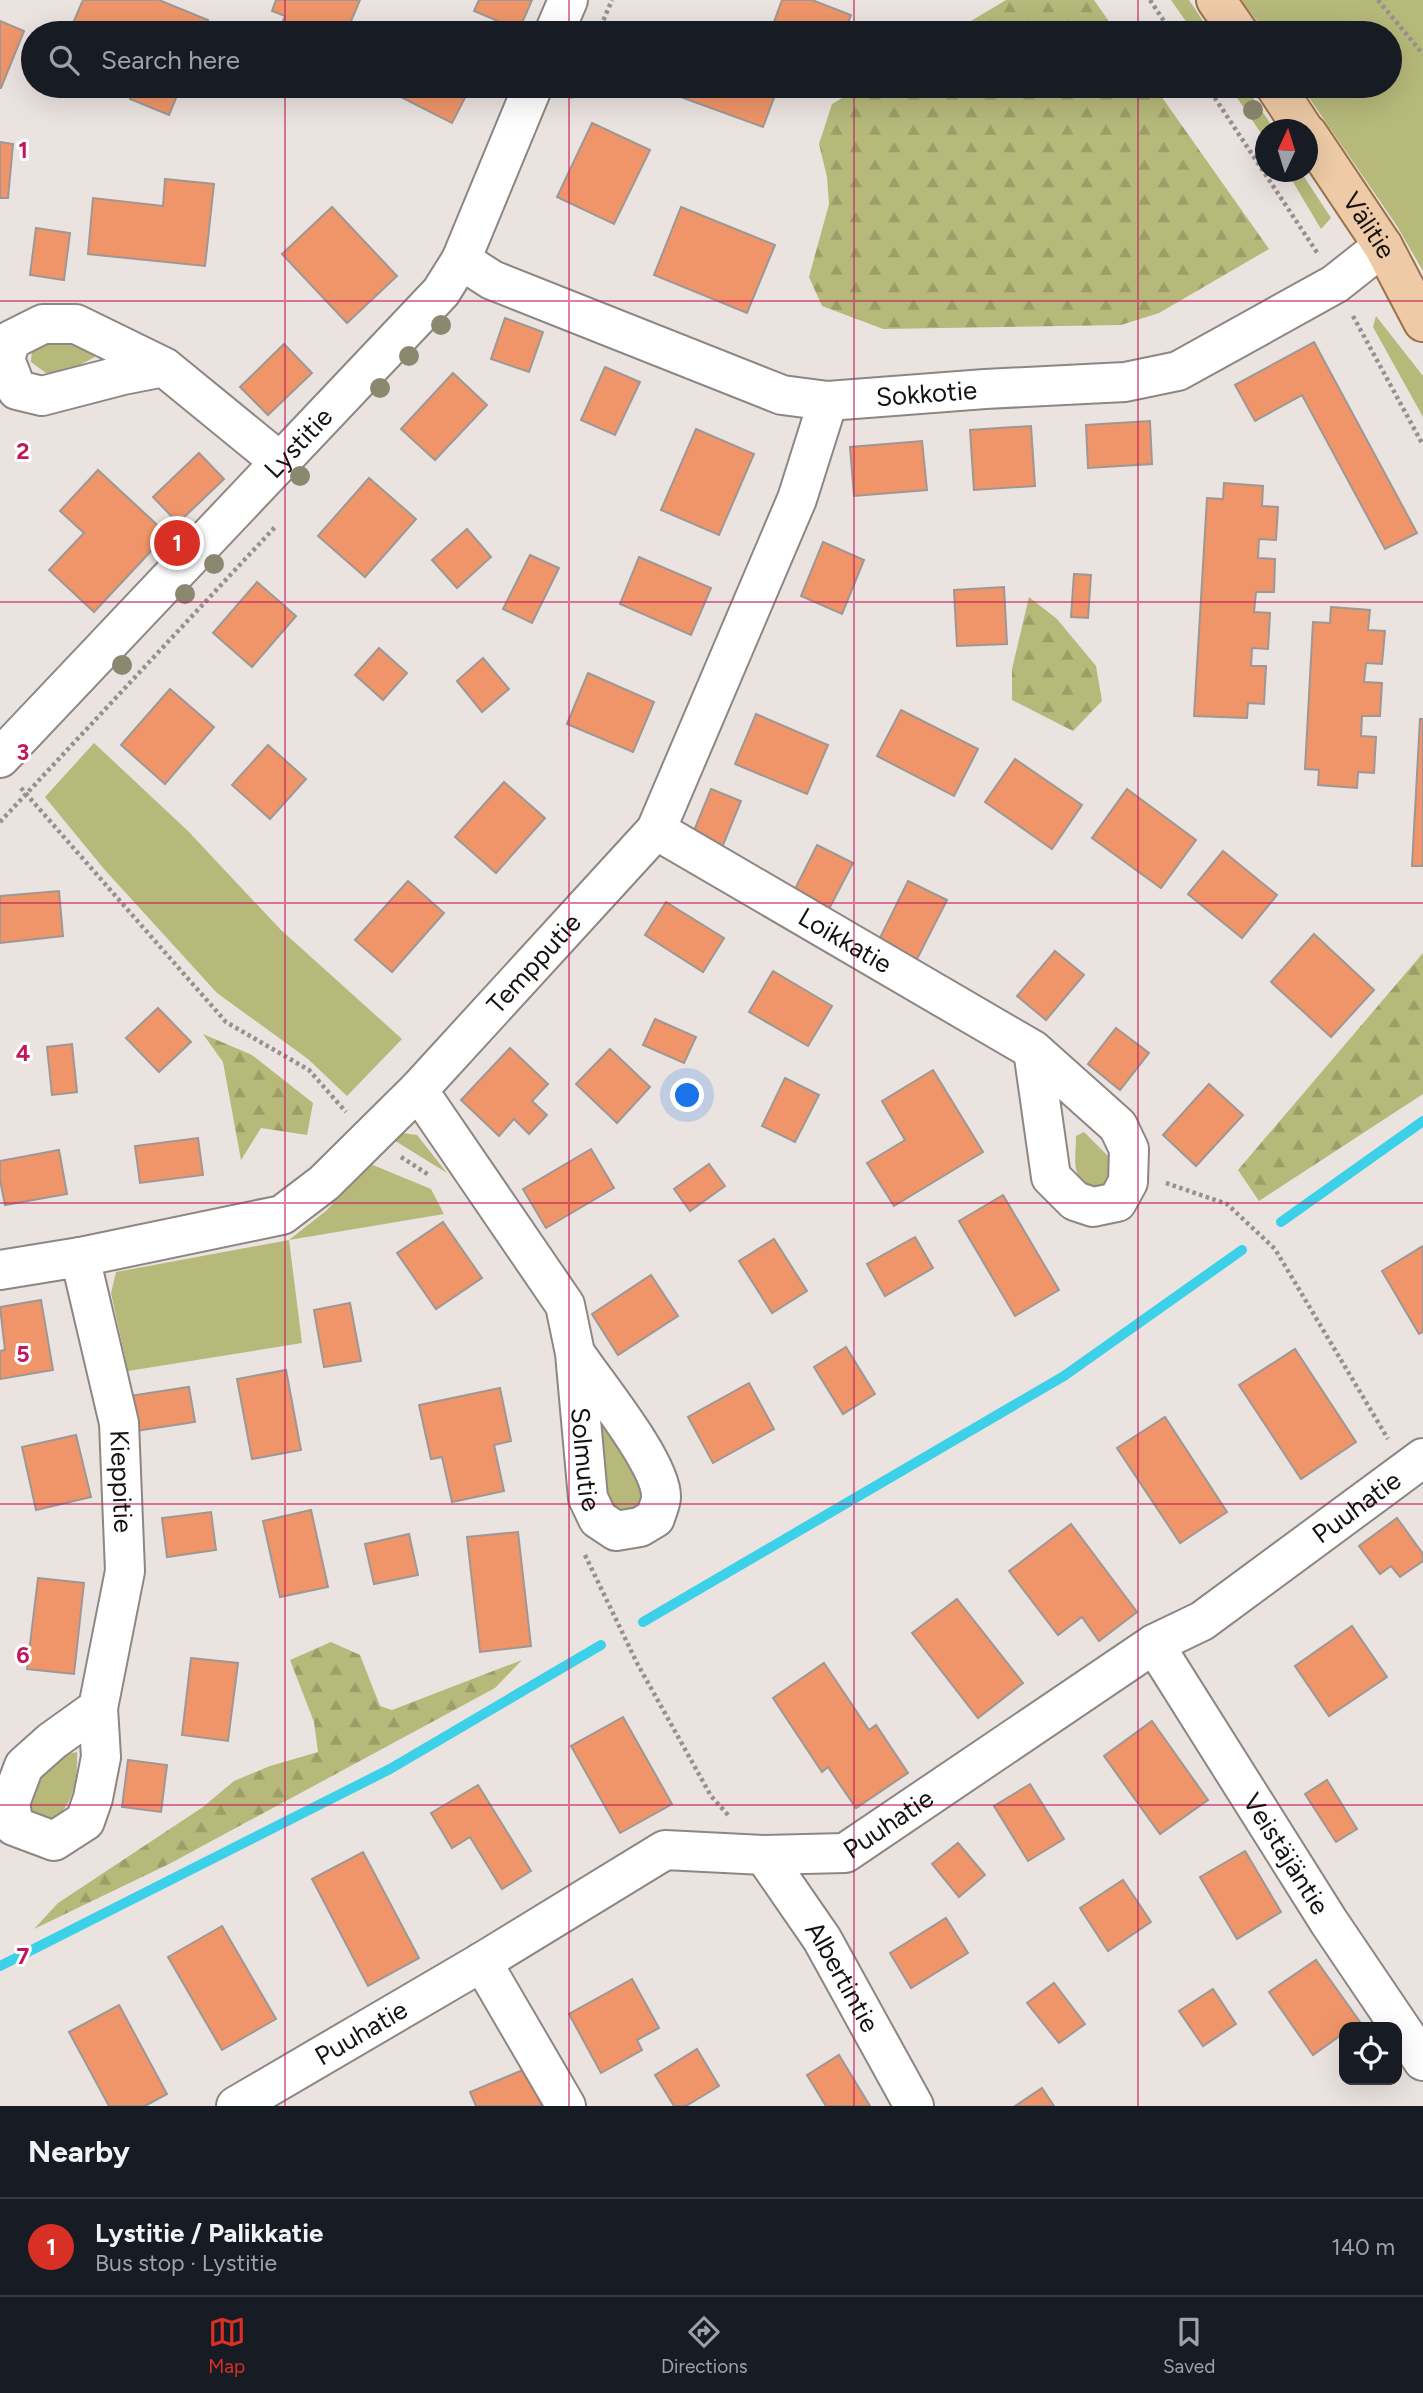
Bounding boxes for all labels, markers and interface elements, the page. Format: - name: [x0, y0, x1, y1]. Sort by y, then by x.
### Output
- search box: [21, 21, 1402, 98]
- icon: search: [45, 41, 83, 79]
- text: Search here: [101, 44, 240, 76]
- north arrow: [1255, 119, 1318, 182]
- text: 1: [18, 136, 28, 164]
- street label: Välitie: [1336, 186, 1403, 264]
- street label: Sokkotie: [875, 374, 978, 413]
- street label: Lystitie: [257, 401, 339, 485]
- text: 2: [16, 437, 30, 465]
- pin: 1: [154, 517, 200, 569]
- text: 3: [17, 738, 29, 766]
- street label: Loikkatie: [793, 901, 898, 980]
- street label: Tempputie: [480, 907, 588, 1020]
- text: 4: [16, 1039, 30, 1067]
- your location: [670, 1078, 704, 1112]
- text: 5: [16, 1340, 30, 1368]
- street label: Solmutie: [564, 1406, 608, 1516]
- street label: Kieppitie: [103, 1429, 139, 1534]
- street label: Puuhatie: [1306, 1464, 1407, 1550]
- text: 6: [16, 1641, 30, 1669]
- street label: Puuhatie: [837, 1782, 939, 1866]
- street label: Veistäjäntie: [1236, 1787, 1336, 1920]
- street label: Albertintie: [799, 1915, 886, 2038]
- text: 7: [17, 1942, 30, 1970]
- street label: Puuhatie: [309, 1993, 413, 2072]
- map controls: [1339, 2022, 1402, 2085]
- button: locate: [1339, 2022, 1402, 2085]
- text: Nearby: [28, 2133, 130, 2170]
- text: Lystitie / Palikkatie: [95, 2217, 323, 2249]
- text: 1: [46, 2233, 56, 2261]
- text: 140 m: [1331, 2233, 1395, 2261]
- text: Bus stop · Lystitie: [95, 2249, 277, 2277]
- tab: Map: [208, 2313, 246, 2378]
- tab: Directions: [661, 2313, 748, 2378]
- tab: Saved: [1163, 2313, 1215, 2378]

